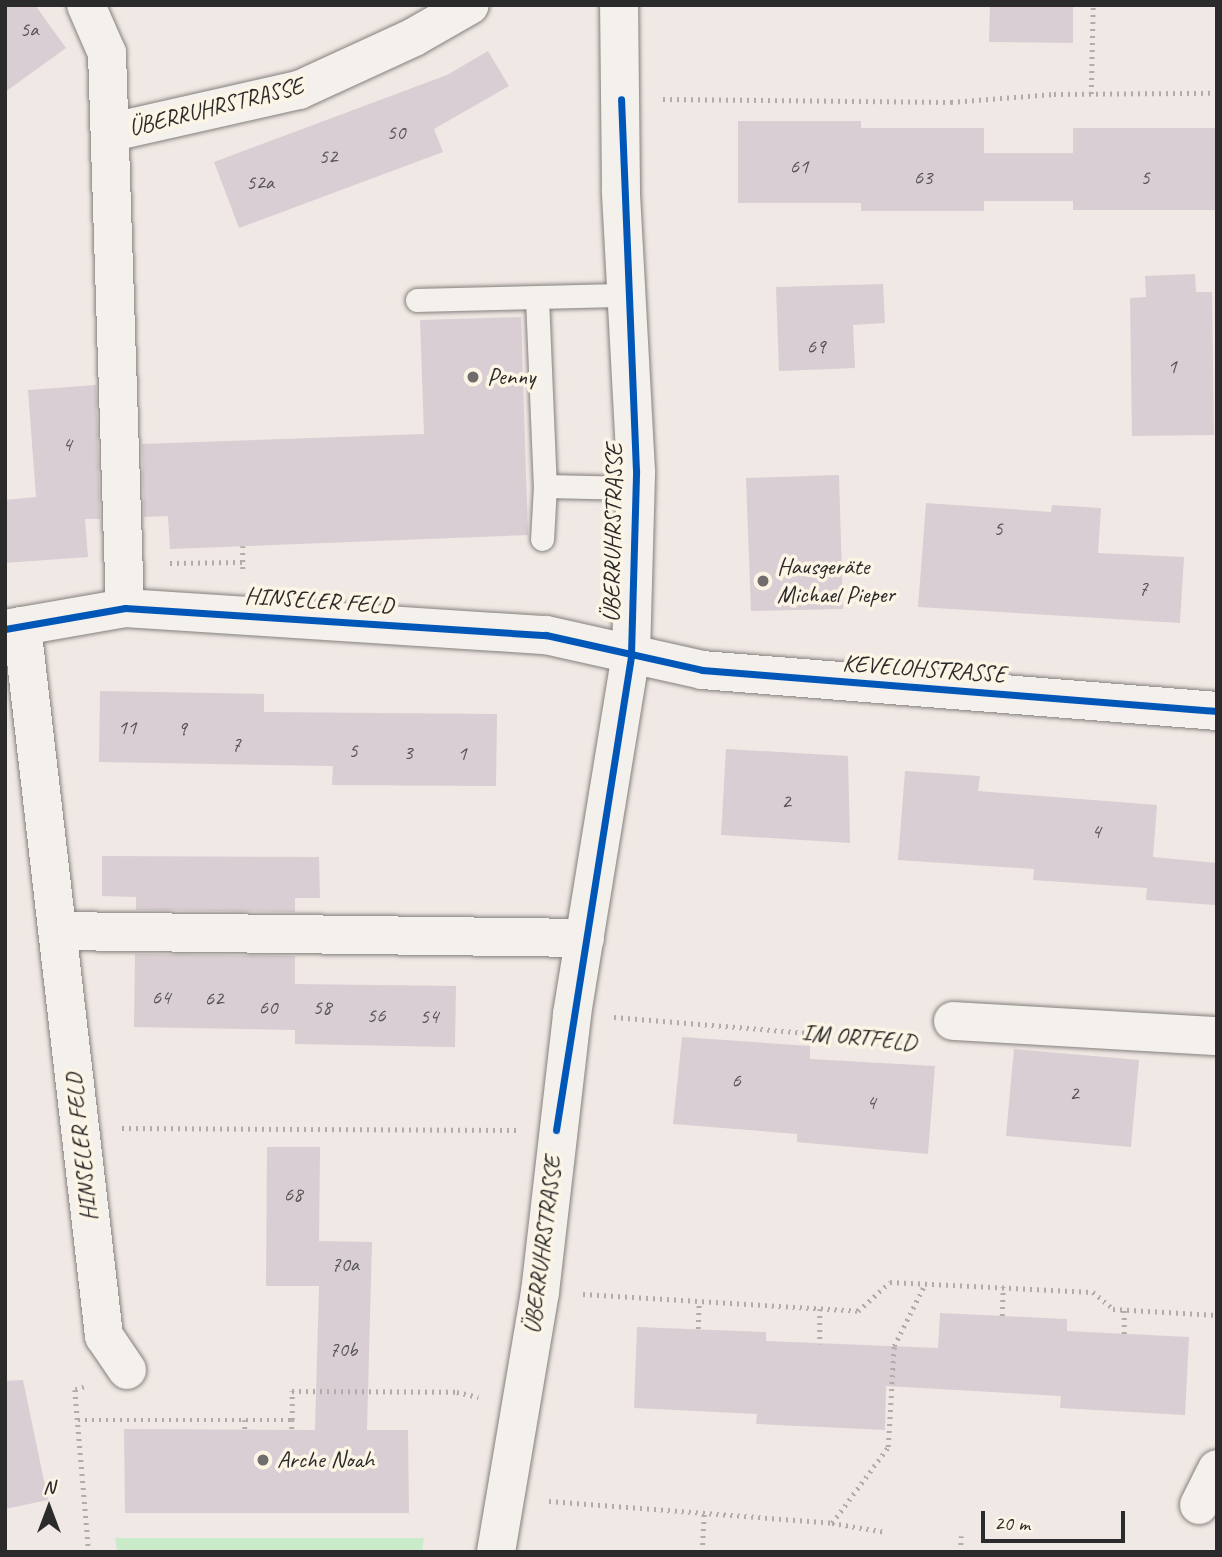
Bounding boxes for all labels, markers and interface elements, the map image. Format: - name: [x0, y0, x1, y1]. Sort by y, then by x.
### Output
- house number: 5a: [20, 16, 38, 42]
- street label: ÜBERRUHRSTRASSE: [126, 71, 306, 143]
- house number: 50: [387, 119, 405, 145]
- house number: 52: [319, 143, 337, 169]
- house number: 61: [790, 153, 808, 179]
- house number: 63: [914, 164, 932, 190]
- house number: 5: [1140, 164, 1150, 190]
- house number: 52a: [246, 169, 274, 195]
- house number: 69: [807, 333, 825, 359]
- house number: 1: [1167, 353, 1177, 379]
- place label: Penny: [487, 363, 535, 391]
- marker: Penny: [465, 369, 481, 385]
- house number: 4: [62, 431, 72, 457]
- street label: ÜBERRUHRSTRASSE: [597, 443, 629, 623]
- house number: 5: [993, 515, 1003, 541]
- place label: Hausgeräte Michael Pieper: [777, 553, 895, 609]
- marker: Hausgeräte Michael Pieper: [755, 573, 771, 589]
- house number: 7: [1138, 575, 1148, 601]
- street label: HINSELER FELD: [244, 581, 394, 621]
- street label: KEVELOHSTRASSE: [841, 649, 1007, 689]
- house number: 11: [118, 714, 136, 740]
- house number: 9: [177, 715, 187, 741]
- house number: 7: [231, 731, 241, 757]
- house number: 5: [348, 737, 358, 763]
- house number: 3: [403, 739, 413, 765]
- house number: 1: [457, 740, 467, 766]
- house number: 2: [781, 788, 791, 814]
- house number: 4: [1091, 818, 1101, 844]
- house number: 64: [152, 984, 170, 1010]
- house number: 62: [205, 985, 223, 1011]
- house number: 60: [259, 994, 277, 1020]
- house number: 58: [313, 994, 331, 1020]
- house number: 56: [367, 1002, 385, 1028]
- house number: 54: [420, 1003, 438, 1029]
- street label: IM ORTFELD: [800, 1019, 918, 1057]
- house number: 6: [731, 1067, 741, 1093]
- street label: HINSELER FELD: [60, 1072, 104, 1222]
- house number: 2: [1069, 1080, 1079, 1106]
- house number: 4: [866, 1089, 876, 1115]
- street label: ÜBERRUHRSTRASSE: [518, 1155, 568, 1335]
- house number: 68: [284, 1181, 302, 1207]
- house number: 70a: [331, 1251, 359, 1277]
- house number: 70b: [329, 1336, 357, 1362]
- place label: Arche Noah: [277, 1446, 374, 1474]
- marker: Arche Noah: [255, 1452, 271, 1468]
- north arrow: [14, 1473, 84, 1543]
- text: N: [43, 1475, 55, 1499]
- scale bar: [984, 1498, 1128, 1542]
- text: 20 m: [994, 1510, 1030, 1536]

